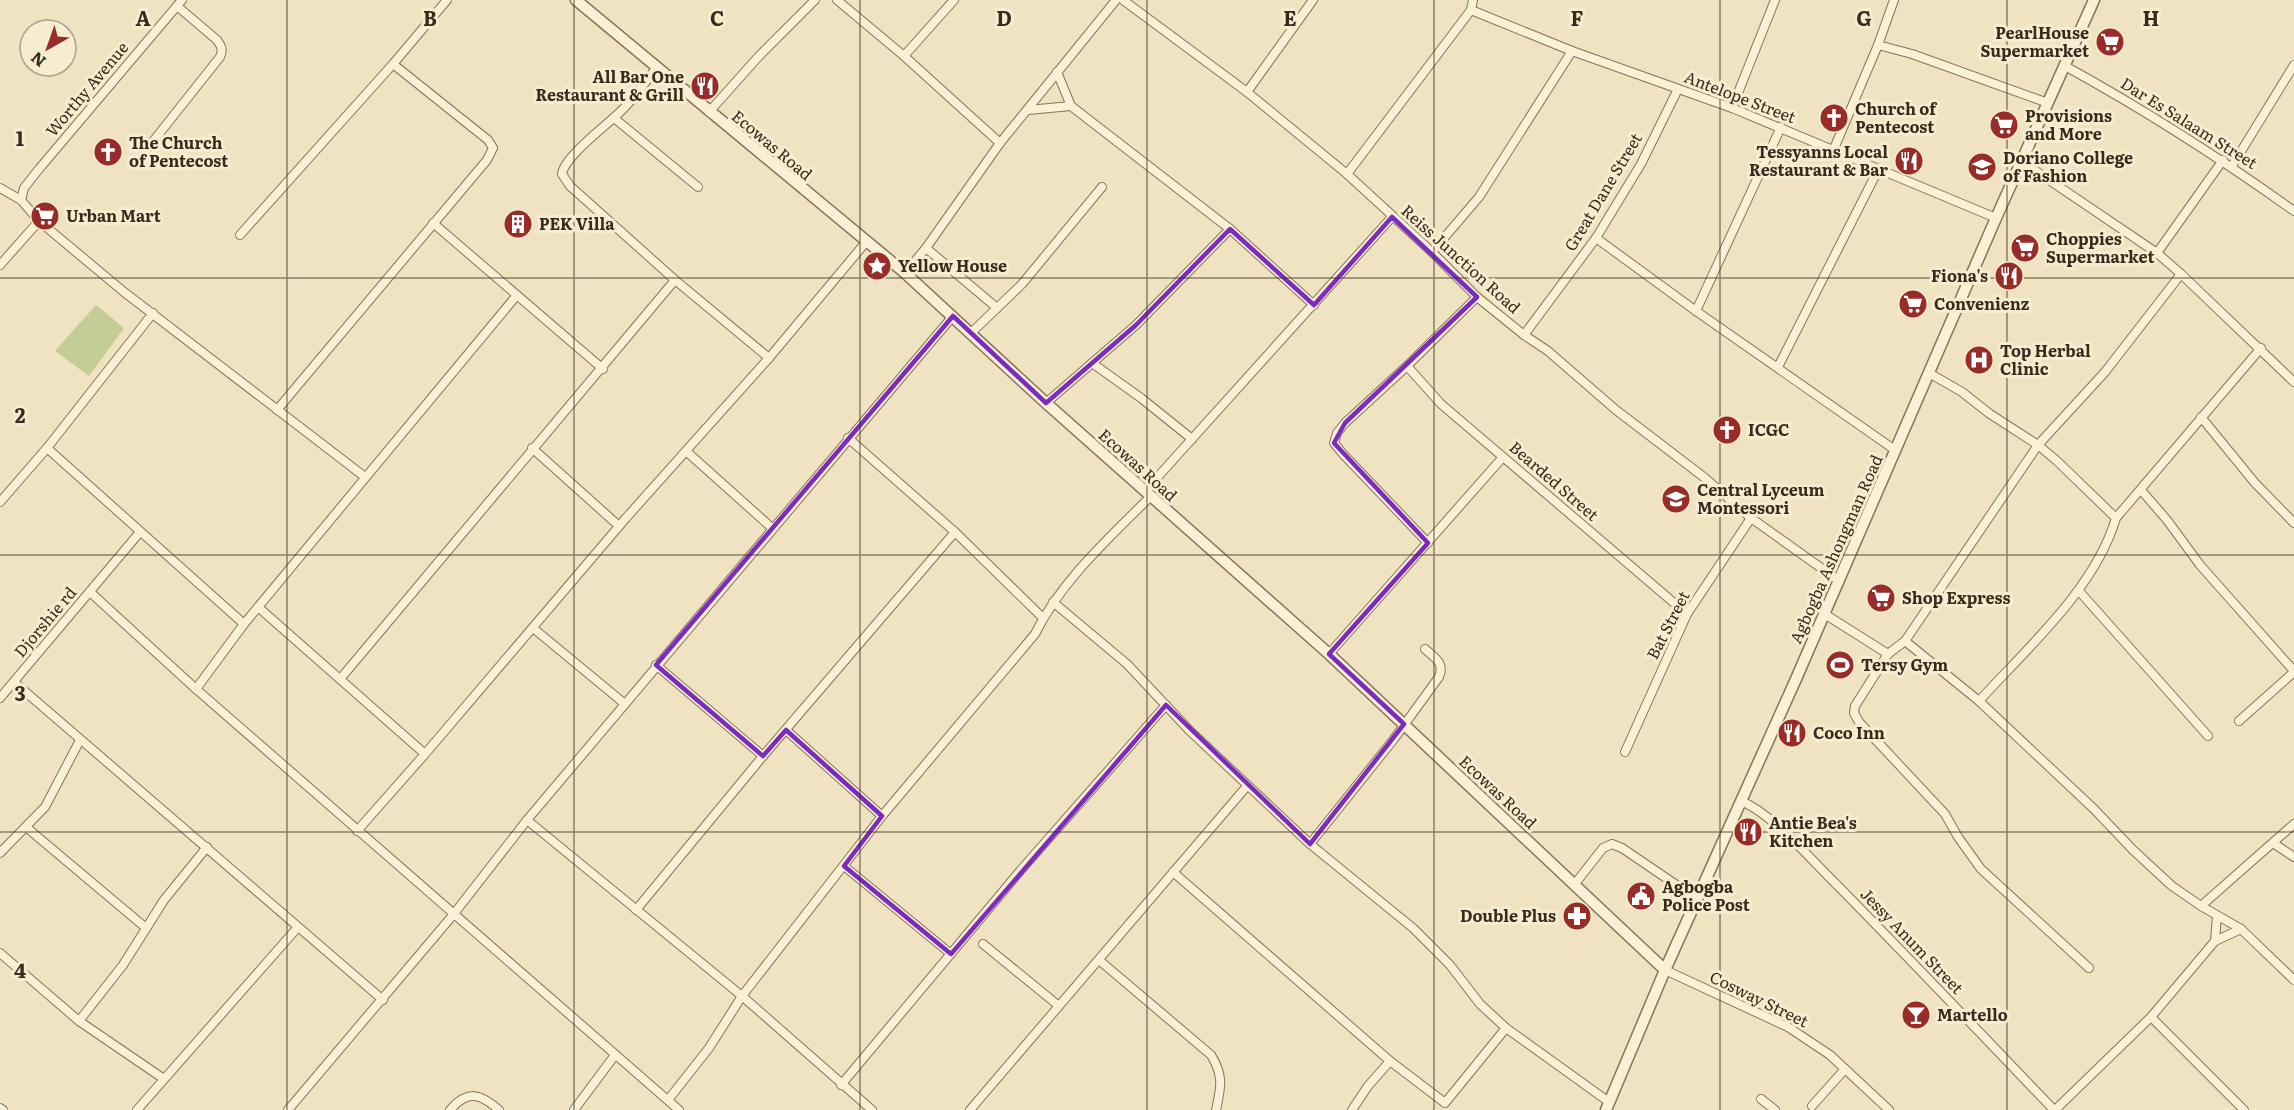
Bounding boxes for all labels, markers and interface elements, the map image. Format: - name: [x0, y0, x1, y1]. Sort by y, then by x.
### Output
- text: A: [135, 2, 151, 32]
- text: B: [423, 2, 437, 32]
- text: C: [710, 2, 724, 32]
- text: D: [996, 2, 1012, 32]
- text: E: [1283, 2, 1297, 32]
- text: F: [1571, 2, 1584, 32]
- text: G: [1856, 2, 1872, 32]
- text: H: [2143, 2, 2159, 32]
- north arrow: [18, 18, 78, 78]
- place label: PearlHouse Supermarket: [1981, 20, 2089, 62]
- supermarket icon: PearlHouse Supermarket: [2094, 26, 2126, 58]
- street label: Worthy Avenue: [39, 36, 133, 141]
- text: N: [25, 47, 51, 74]
- place label: All Bar One Restaurant & Grill: [535, 64, 684, 106]
- street label: Antelope Street: [1681, 64, 1800, 129]
- restaurant icon: All Bar One Restaurant & Grill: [689, 70, 721, 102]
- street label: Dar Es Salaam Street: [2117, 70, 2263, 174]
- place label: Church of Pentecost: [1855, 96, 1938, 138]
- church icon: Church of Pentecost: [1818, 102, 1850, 134]
- street label: Ecowas Road: [727, 103, 818, 185]
- place label: Provisions and More: [2025, 103, 2112, 145]
- supermarket icon: Provisions and More: [1988, 109, 2020, 141]
- text: 1: [16, 122, 24, 152]
- street label: Great Dane Street: [1557, 127, 1647, 255]
- place label: The Church of Pentecost: [129, 130, 228, 172]
- church icon: The Church of Pentecost: [92, 136, 124, 168]
- place label: Tessyanns Local Restaurant & Bar: [1749, 139, 1888, 181]
- restaurant icon: Tessyanns Local Restaurant & Bar: [1893, 145, 1925, 177]
- place label: Doriano College of Fashion: [2003, 145, 2133, 187]
- school or university icon: Doriano College of Fashion: [1966, 151, 1998, 183]
- street label: Reiss Junction Road: [1397, 198, 1527, 319]
- supermarket icon: Urban Mart: [29, 200, 61, 232]
- place label: Urban Mart: [66, 203, 161, 227]
- building icon: PEK Villa: [502, 208, 534, 240]
- place label: PEK Villa: [539, 211, 615, 235]
- place label: Choppies Supermarket: [2046, 226, 2155, 268]
- supermarket icon: Choppies Supermarket: [2009, 232, 2041, 264]
- place icon: Yellow House: [861, 250, 893, 282]
- place label: Yellow House: [898, 253, 1007, 277]
- restaurant icon: Fiona's: [1993, 260, 2025, 292]
- place label: Fiona's: [1931, 263, 1988, 287]
- supermarket icon: Convenienz: [1897, 288, 1929, 320]
- place label: Convenienz: [1934, 291, 2030, 315]
- place label: Top Herbal Clinic: [2000, 338, 2091, 380]
- hospital icon: Top Herbal Clinic: [1963, 344, 1995, 376]
- text: 2: [15, 399, 26, 429]
- church icon: ICGC: [1711, 414, 1743, 446]
- place label: ICGC: [1748, 417, 1789, 441]
- street label: Ecowas Road: [1094, 422, 1183, 506]
- street label: Bearded Street: [1505, 435, 1605, 526]
- street label: Agbogba Ashongman Road: [1783, 450, 1888, 647]
- place label: Central Lyceum Montessori: [1697, 477, 1825, 519]
- school or university icon: Central Lyceum Montessori: [1660, 483, 1692, 515]
- street label: Djorshie rd: [7, 581, 81, 662]
- supermarket icon: Shop Express: [1865, 582, 1897, 614]
- place label: Shop Express: [1902, 585, 2010, 609]
- street label: Bat Street: [1640, 586, 1695, 663]
- sports icon: Tersy Gym: [1824, 649, 1856, 681]
- place label: Tersy Gym: [1861, 652, 1948, 676]
- text: 3: [14, 677, 26, 707]
- restaurant icon: Coco Inn: [1776, 717, 1808, 749]
- place label: Coco Inn: [1813, 720, 1885, 744]
- street label: Ecowas Road: [1454, 749, 1543, 834]
- place label: Antie Bea's Kitchen: [1769, 810, 1857, 852]
- restaurant icon: Antie Bea's Kitchen: [1732, 816, 1764, 848]
- place label: Agbogba Police Post: [1662, 874, 1750, 916]
- public building icon: Agbogba Police Post: [1625, 880, 1657, 912]
- street label: Jessy Anum Street: [1856, 882, 1970, 999]
- pharmacy icon: Double Plus: [1561, 900, 1593, 932]
- place label: Double Plus: [1460, 903, 1556, 927]
- text: 4: [14, 954, 26, 984]
- street label: Cosway Street: [1706, 964, 1813, 1033]
- bar icon: Martello: [1900, 999, 1932, 1031]
- place label: Martello: [1937, 1002, 2008, 1026]

